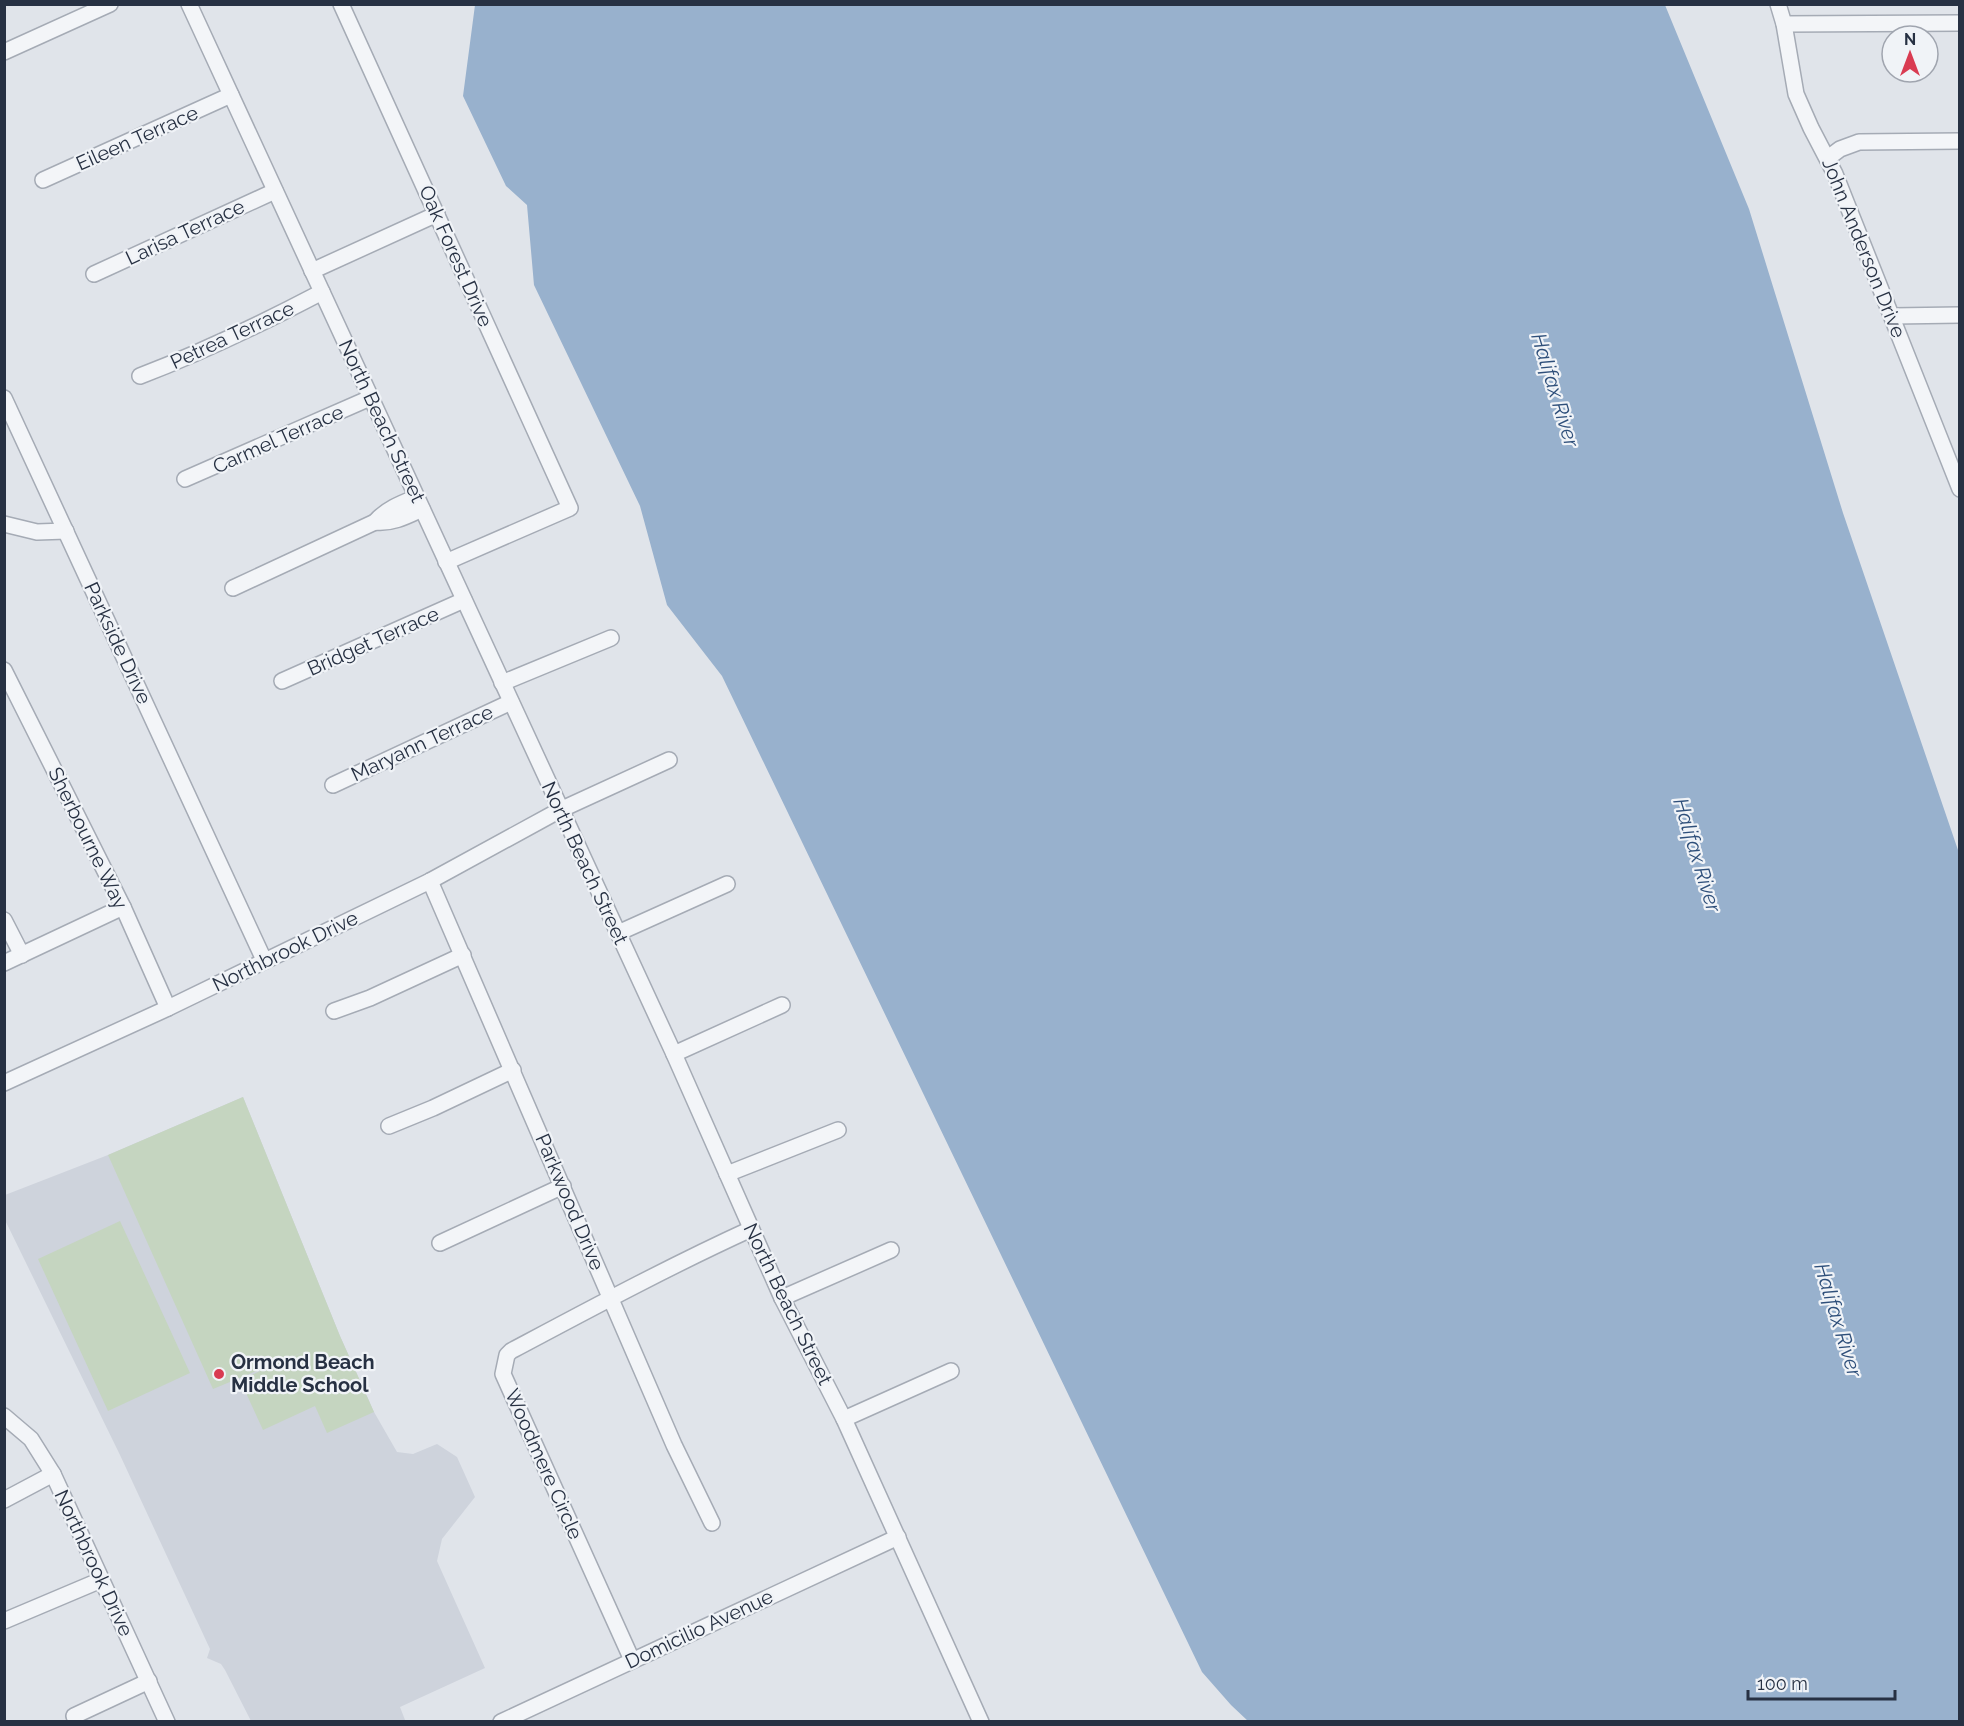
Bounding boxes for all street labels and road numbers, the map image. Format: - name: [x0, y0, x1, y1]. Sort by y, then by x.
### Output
- street label: Eileen Terrace: [72, 100, 202, 176]
- street label: John Anderson Drive: [1817, 155, 1911, 342]
- street label: Oak Forest Drive: [414, 182, 498, 331]
- street label: Larisa Terrace: [122, 194, 248, 270]
- street label: Petrea Terrace: [166, 296, 298, 374]
- street label: North Beach Street: [334, 336, 430, 506]
- street label: Carmel Terrace: [209, 399, 347, 479]
- street label: Parkside Drive: [79, 578, 157, 708]
- street label: Bridget Terrace: [303, 601, 443, 681]
- street label: Maryann Terrace: [347, 700, 497, 786]
- street label: Sherbourne Way: [43, 763, 133, 913]
- street label: North Beach Street: [537, 778, 633, 948]
- street label: Northbrook Drive: [208, 905, 362, 997]
- street label: Parkwood Drive: [530, 1130, 610, 1274]
- street label: North Beach Street: [738, 1219, 838, 1389]
- street label: Woodmere Circle: [500, 1385, 588, 1543]
- street label: Northbrook Drive: [50, 1486, 139, 1640]
- street label: Domicilio Avenue: [621, 1584, 777, 1674]

